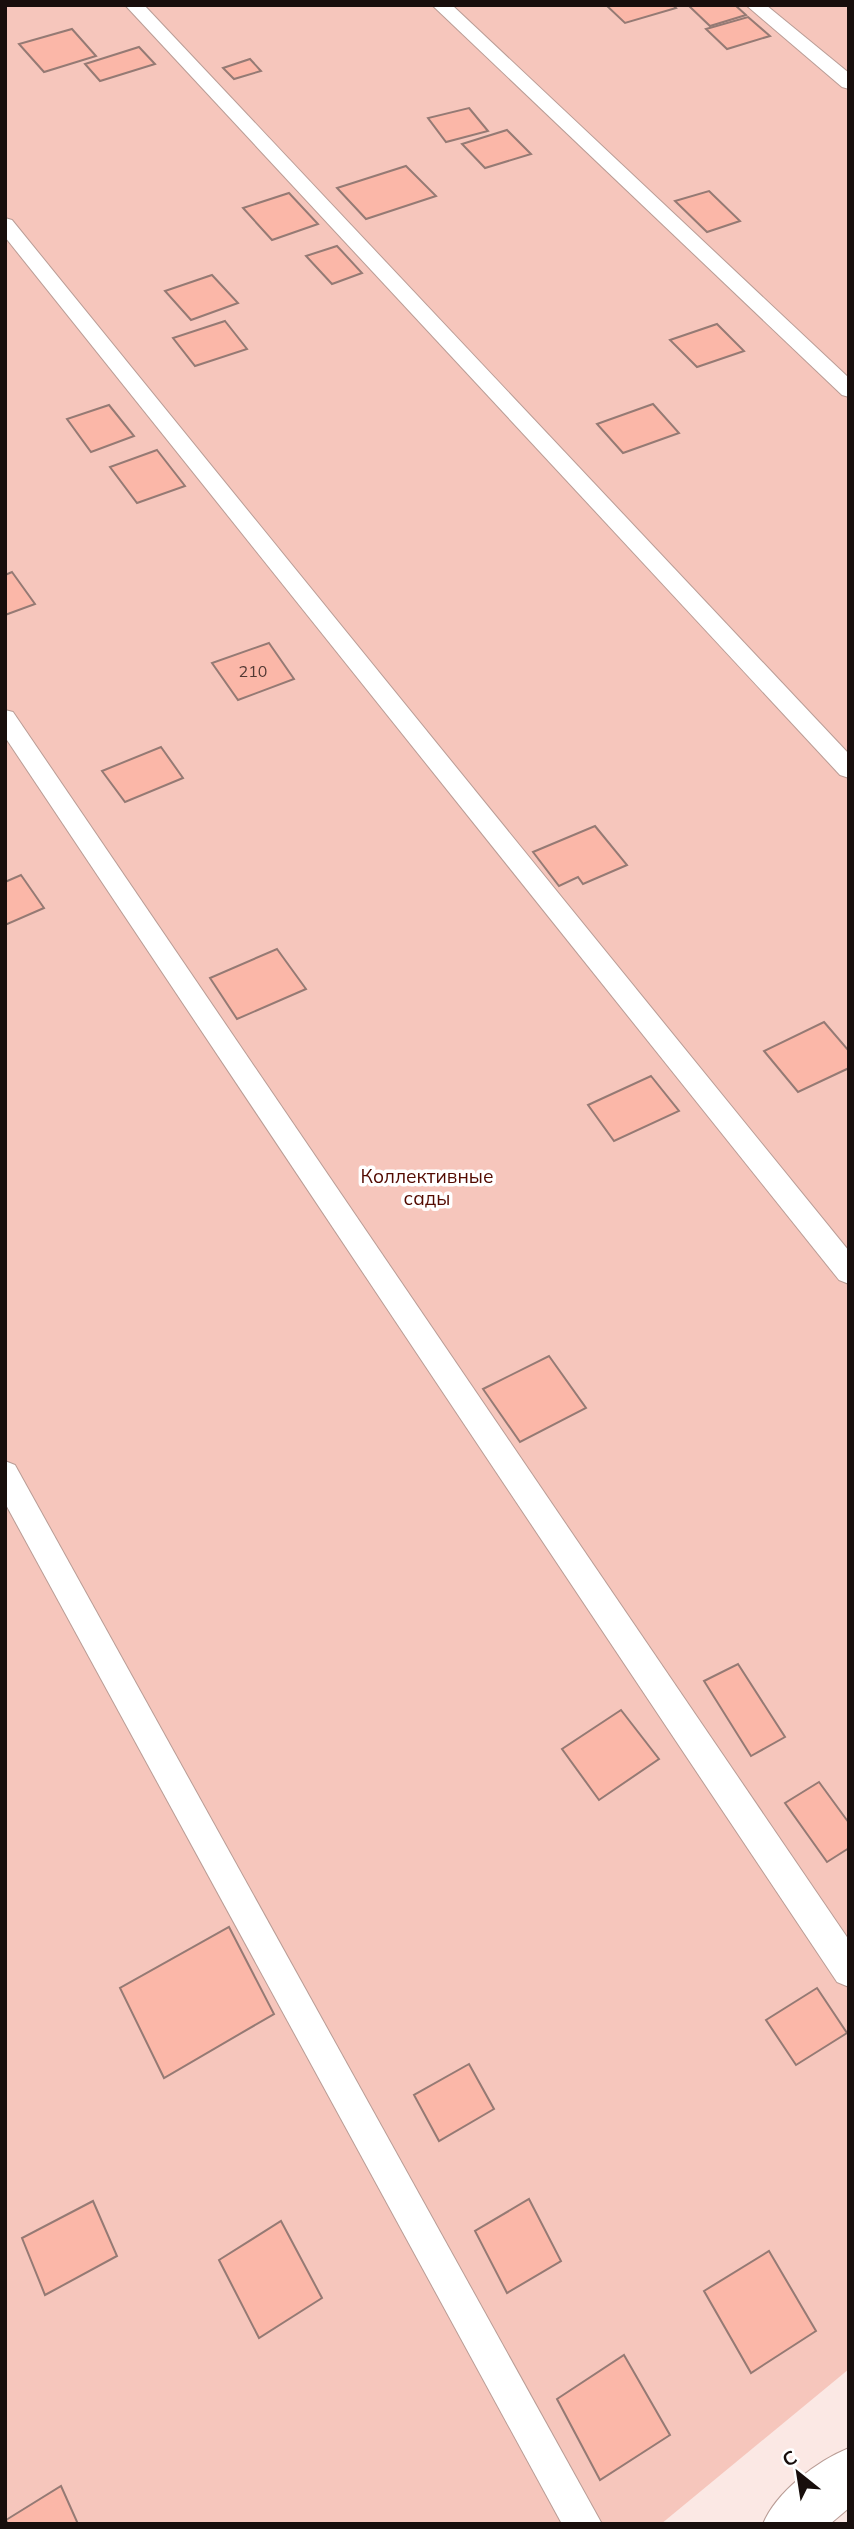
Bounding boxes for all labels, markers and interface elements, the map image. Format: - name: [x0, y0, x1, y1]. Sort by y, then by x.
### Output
- house number: 210: [239, 661, 267, 681]
- park label: Коллективные сады: [361, 1164, 493, 1210]
- north arrow: [763, 2438, 833, 2508]
- text: С: [778, 2445, 801, 2472]

